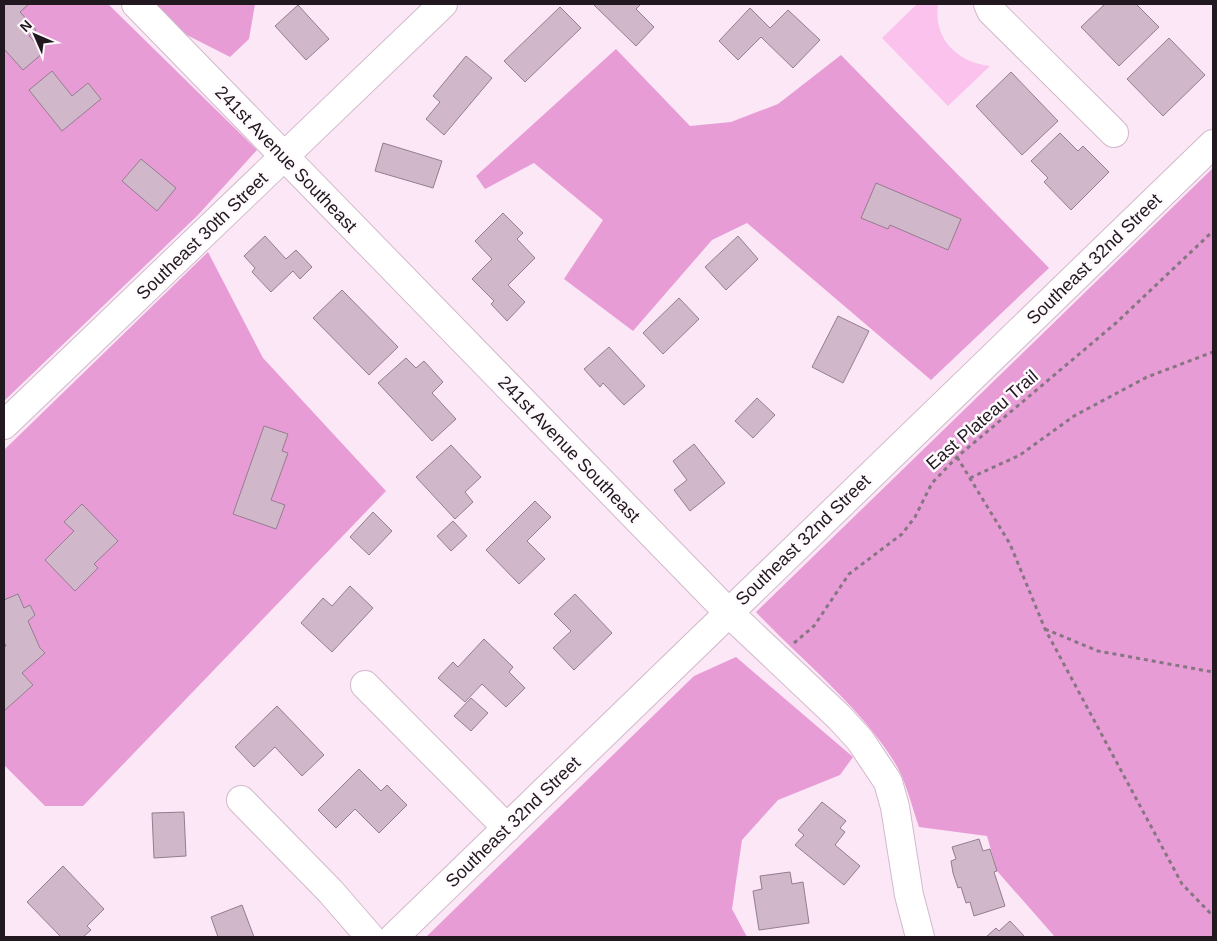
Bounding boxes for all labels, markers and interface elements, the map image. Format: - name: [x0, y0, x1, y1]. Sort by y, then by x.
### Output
- north arrow: [10, 10, 60, 60]
- text: N: [17, 17, 35, 35]
- street label: 241st Avenue Southeast: [211, 82, 361, 236]
- street label: Southeast 30th Street: [132, 168, 272, 304]
- street label: Southeast 32nd Street: [1023, 190, 1165, 328]
- street label: East Plateau Trail: [922, 366, 1042, 474]
- street label: 241st Avenue Southeast: [494, 372, 644, 526]
- street label: Southeast 32nd Street: [732, 471, 874, 609]
- street label: Southeast 32nd Street: [442, 753, 584, 891]

